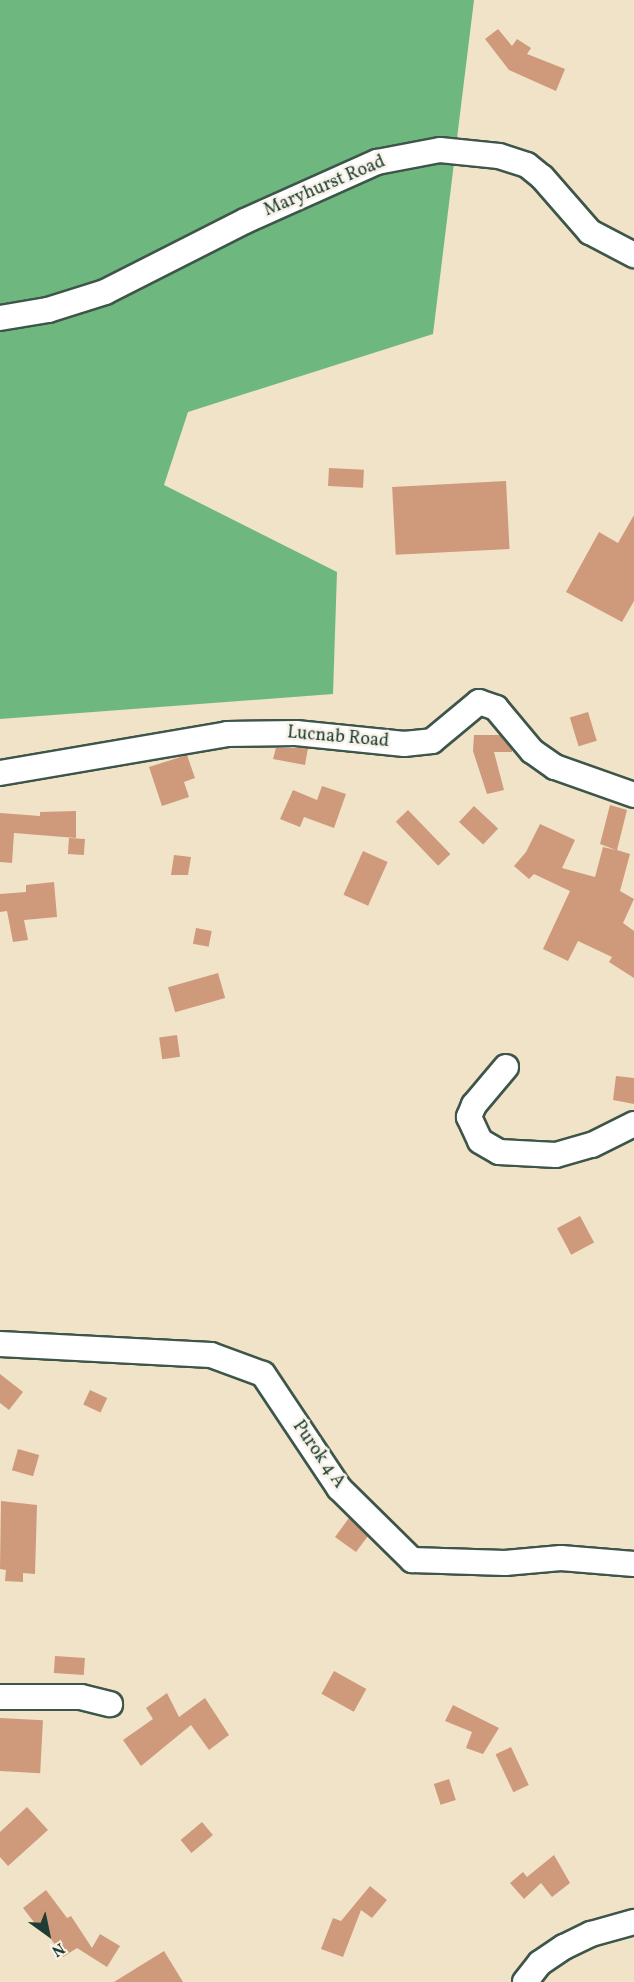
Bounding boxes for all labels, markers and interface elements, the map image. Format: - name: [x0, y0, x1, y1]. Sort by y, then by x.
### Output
- street label: Maryhurst Road: [261, 152, 389, 222]
- street label: Lucnab Road: [286, 723, 390, 753]
- street label: Purok 4 A: [287, 1417, 349, 1493]
- north arrow: [18, 1904, 78, 1964]
- text: N: [47, 1937, 69, 1961]

